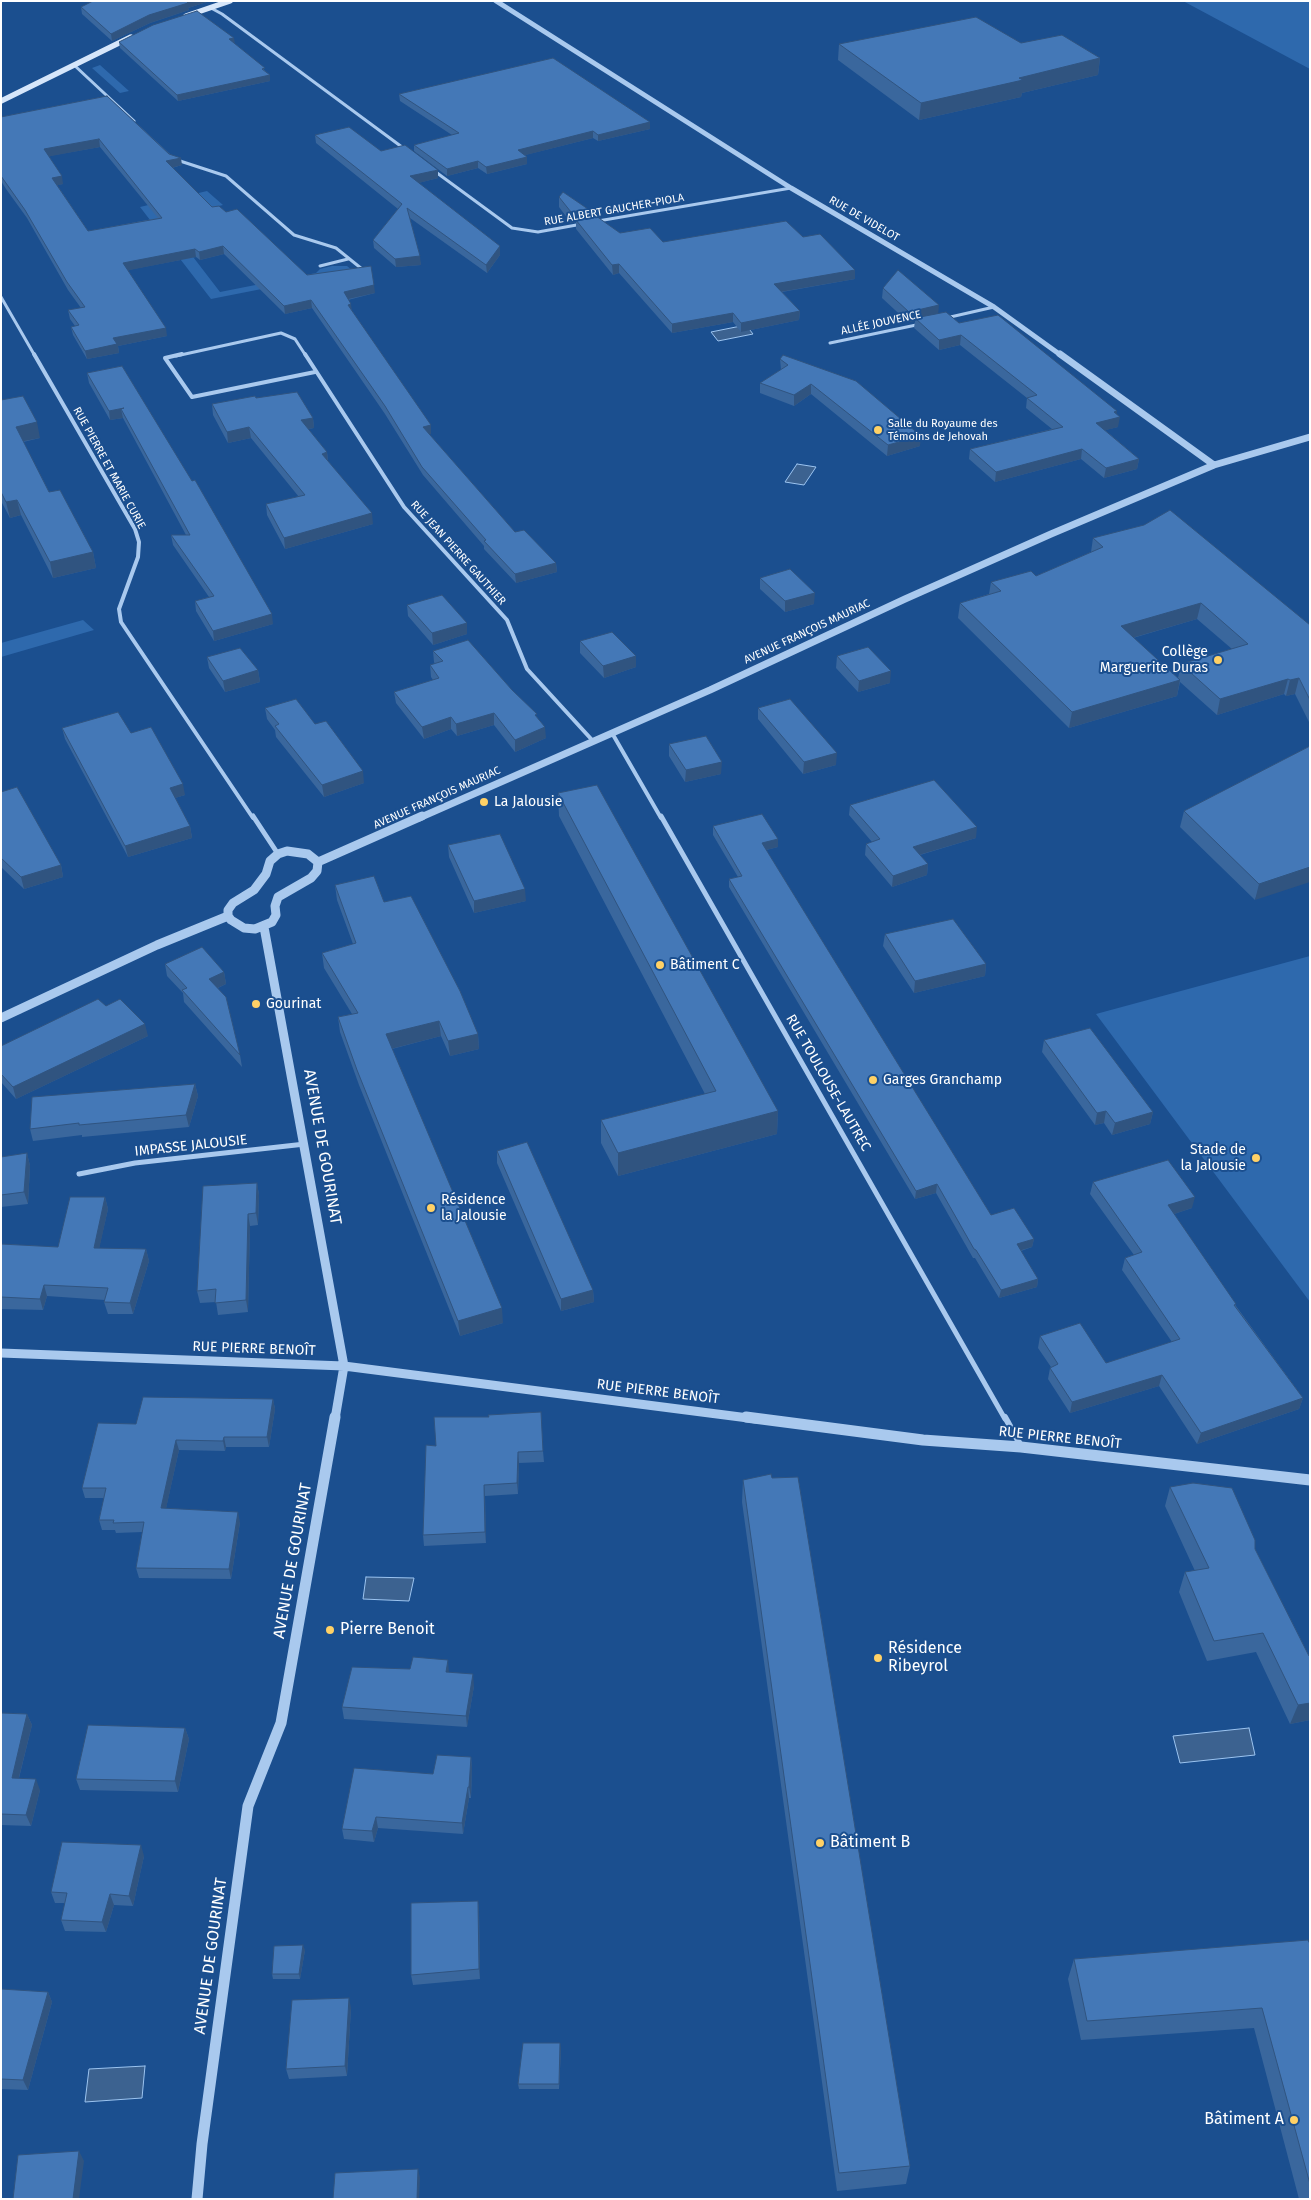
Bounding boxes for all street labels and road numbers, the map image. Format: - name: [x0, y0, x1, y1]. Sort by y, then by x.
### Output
- street label: RUE ALBERT GAUCHER-PIOLA: [543, 191, 685, 229]
- street label: RUE DE VIDELOT: [827, 194, 901, 244]
- street label: ALLÉE JOUVENCE: [840, 308, 922, 338]
- street label: RUE PIERRE ET MARIE CURIE: [70, 405, 148, 531]
- street label: RUE JEAN PIERRE GAUTHIER: [408, 498, 508, 608]
- street label: AVENUE FRANÇOIS MAURIAC: [742, 597, 872, 667]
- street label: AVENUE FRANÇOIS MAURIAC: [371, 764, 503, 832]
- street label: RUE TOULOUSE-LAUTREC: [782, 1012, 874, 1154]
- street label: AVENUE DE GOURINAT: [299, 1068, 345, 1226]
- street label: IMPASSE JALOUSIE: [134, 1132, 248, 1160]
- street label: RUE PIERRE BENOÎT: [192, 1338, 316, 1360]
- street label: RUE PIERRE BENOÎT: [596, 1376, 720, 1408]
- street label: RUE PIERRE BENOÎT: [998, 1423, 1122, 1453]
- street label: AVENUE DE GOURINAT: [270, 1482, 316, 1640]
- street label: AVENUE DE GOURINAT: [191, 1877, 231, 2035]

